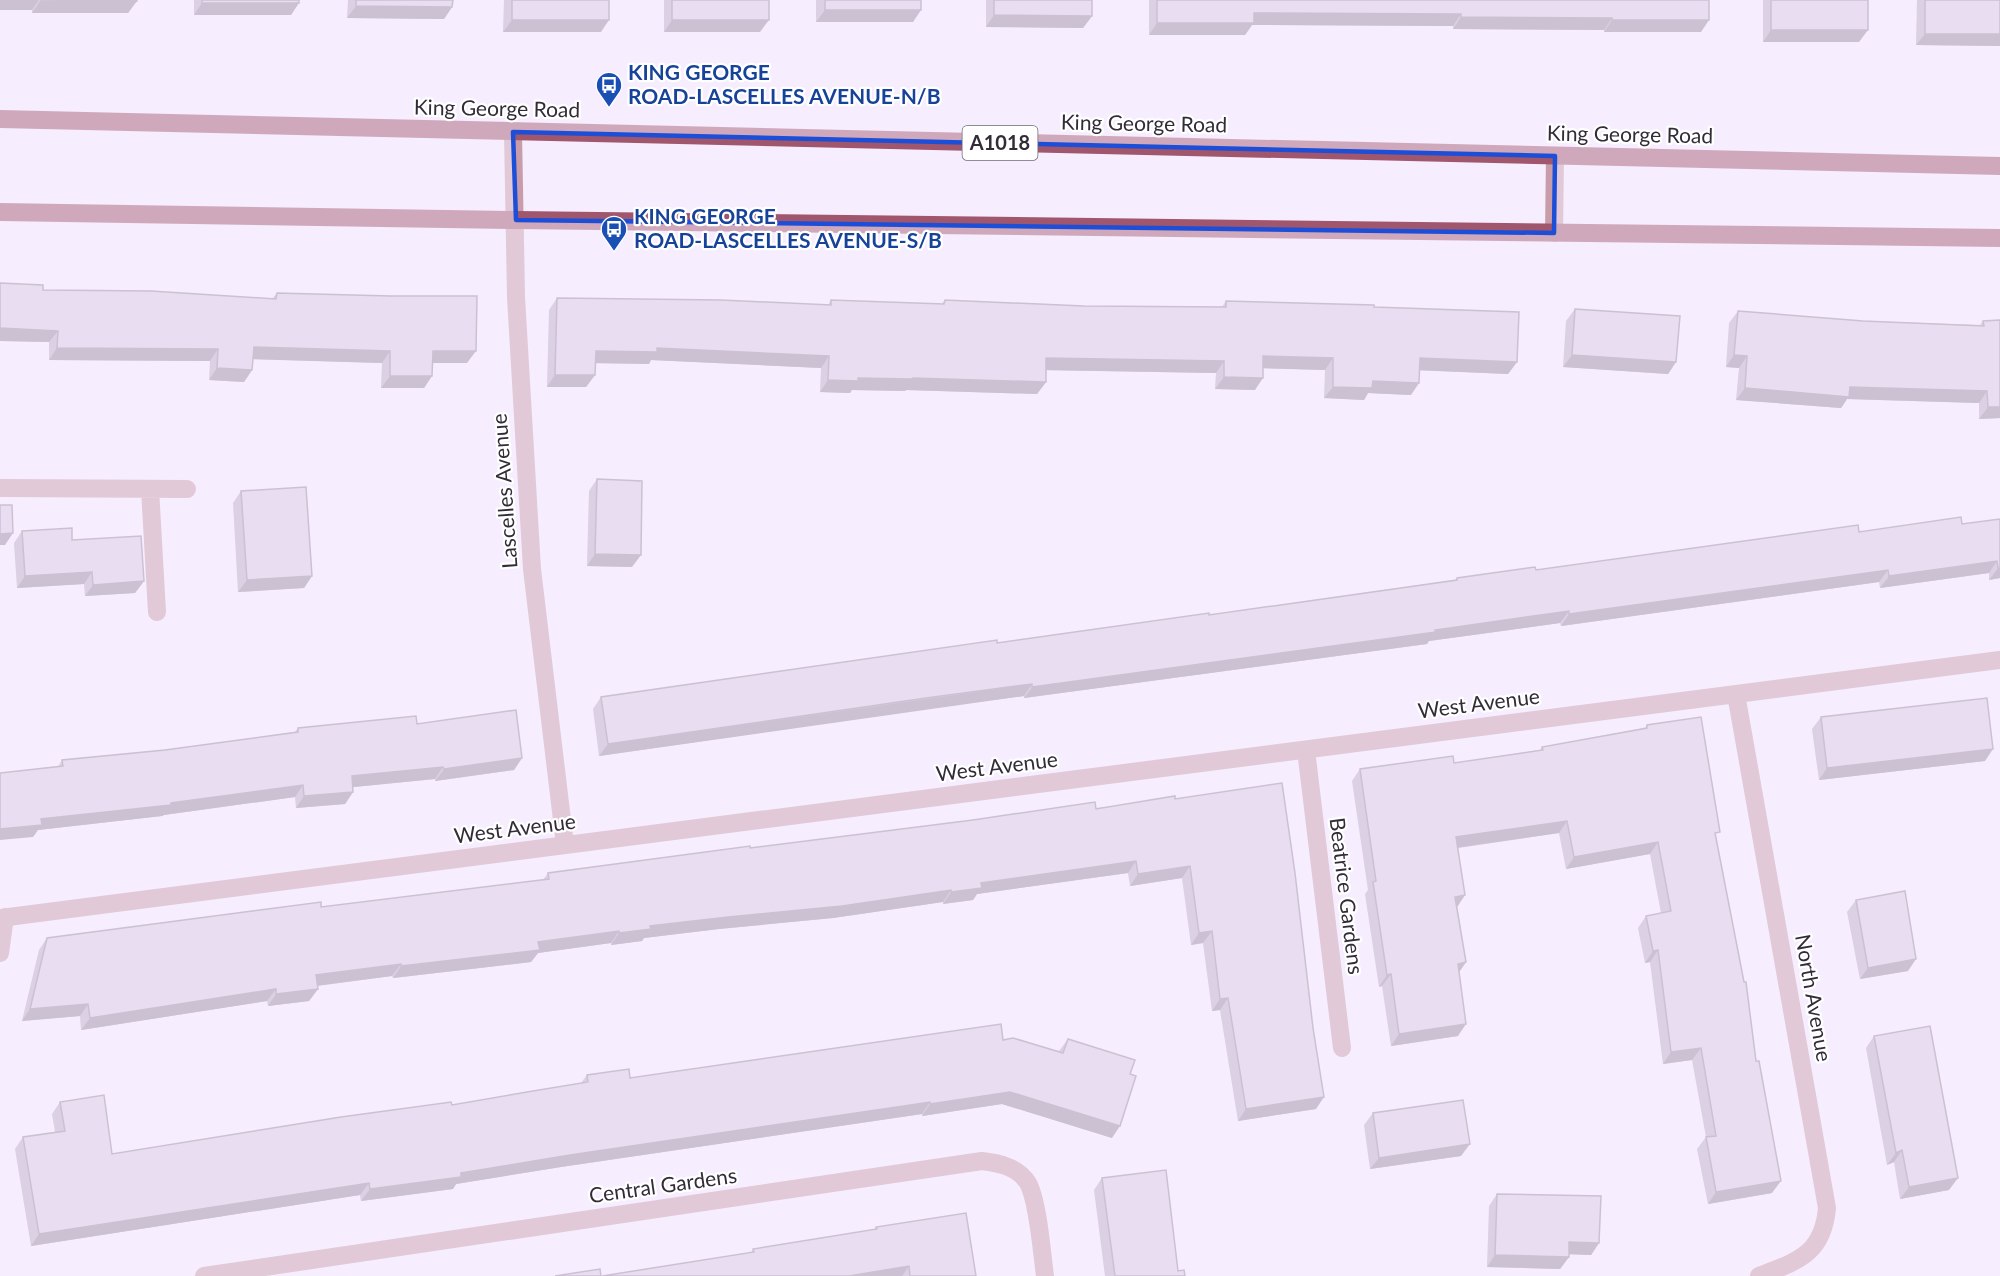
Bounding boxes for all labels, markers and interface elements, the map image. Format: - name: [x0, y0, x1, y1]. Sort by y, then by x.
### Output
- place label: KING GEORGE ROAD-LASCELLES AVENUE-N/B: [628, 59, 941, 108]
- bus stop icon: KING GEORGE ROAD-LASCELLES AVENUE-N/B: [594, 70, 624, 108]
- street label: King George Road: [414, 94, 580, 121]
- street label: King George Road: [1061, 109, 1227, 136]
- street label: King George Road: [1547, 120, 1713, 147]
- road number: A1018: [962, 126, 1038, 160]
- place label: KING GEORGE ROAD-LASCELLES AVENUE-S/B: [634, 203, 942, 252]
- bus stop icon: KING GEORGE ROAD-LASCELLES AVENUE-S/B: [599, 214, 629, 252]
- street label: Lascelles Avenue: [486, 413, 521, 570]
- street label: West Avenue: [1417, 683, 1541, 722]
- street label: West Avenue: [935, 746, 1059, 785]
- street label: West Avenue: [453, 808, 577, 847]
- street label: Beatrice Gardens: [1325, 816, 1370, 976]
- street label: North Avenue: [1791, 932, 1838, 1063]
- street label: Central Gardens: [587, 1162, 738, 1207]

